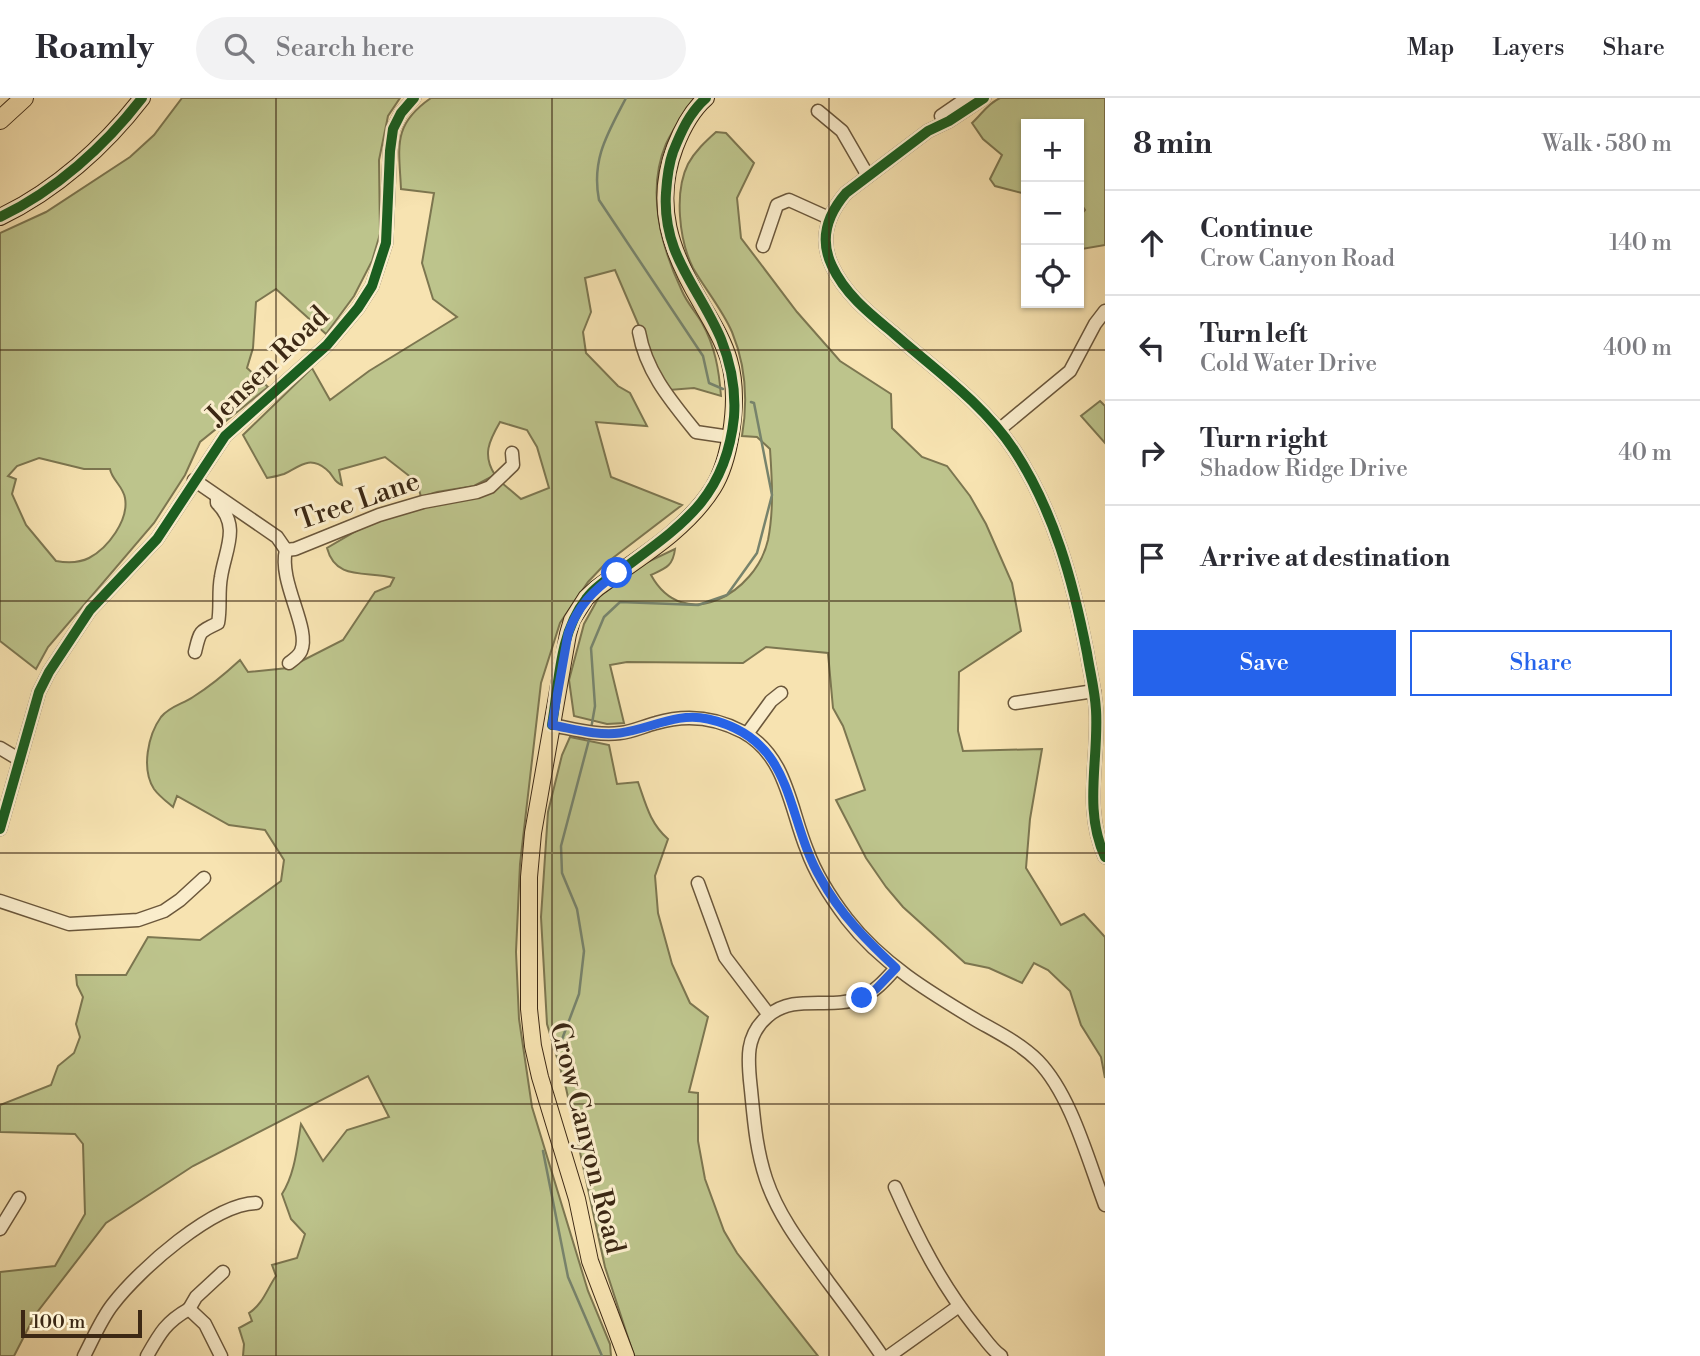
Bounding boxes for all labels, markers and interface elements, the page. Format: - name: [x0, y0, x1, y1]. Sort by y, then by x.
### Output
- search box: [196, 17, 686, 80]
- text: Roamly: [35, 28, 154, 69]
- icon: search: [220, 29, 258, 67]
- text: Search here: [276, 32, 414, 64]
- text: Map: [1407, 33, 1454, 63]
- text: Layers: [1492, 33, 1564, 63]
- text: Share: [1602, 33, 1665, 63]
- map controls: [1021, 119, 1084, 308]
- button: +: [1021, 119, 1084, 182]
- text: 8 min: [1133, 125, 1212, 163]
- text: Walk · 580 m: [1542, 130, 1672, 158]
- button: −: [1021, 182, 1084, 245]
- text: Continue: [1200, 213, 1313, 245]
- icon: ahead: [1133, 224, 1171, 262]
- text: 140 m: [1609, 229, 1672, 257]
- button: locate: [1021, 245, 1084, 308]
- text: Crow Canyon Road: [1200, 245, 1395, 273]
- street label: Jensen Road: [199, 299, 337, 434]
- text: Turn left: [1200, 318, 1308, 350]
- icon: left: [1133, 329, 1171, 367]
- text: 400 m: [1603, 334, 1672, 362]
- text: Cold Water Drive: [1200, 350, 1377, 378]
- text: Turn right: [1200, 423, 1328, 455]
- icon: right: [1133, 434, 1171, 472]
- text: 40 m: [1618, 439, 1672, 467]
- text: Shadow Ridge Drive: [1200, 455, 1408, 483]
- street label: Tree Lane: [292, 464, 424, 538]
- icon: arrive: [1133, 539, 1171, 577]
- text: Arrive at destination: [1200, 542, 1450, 574]
- route start: [601, 557, 632, 588]
- button: Save: [1133, 630, 1396, 696]
- button: Share: [1410, 630, 1672, 696]
- route end: [846, 982, 877, 1013]
- street label: Crow Canyon Road: [541, 1019, 633, 1257]
- scale bar: [21, 1307, 142, 1339]
- text: 100 m: [32, 1310, 85, 1334]

